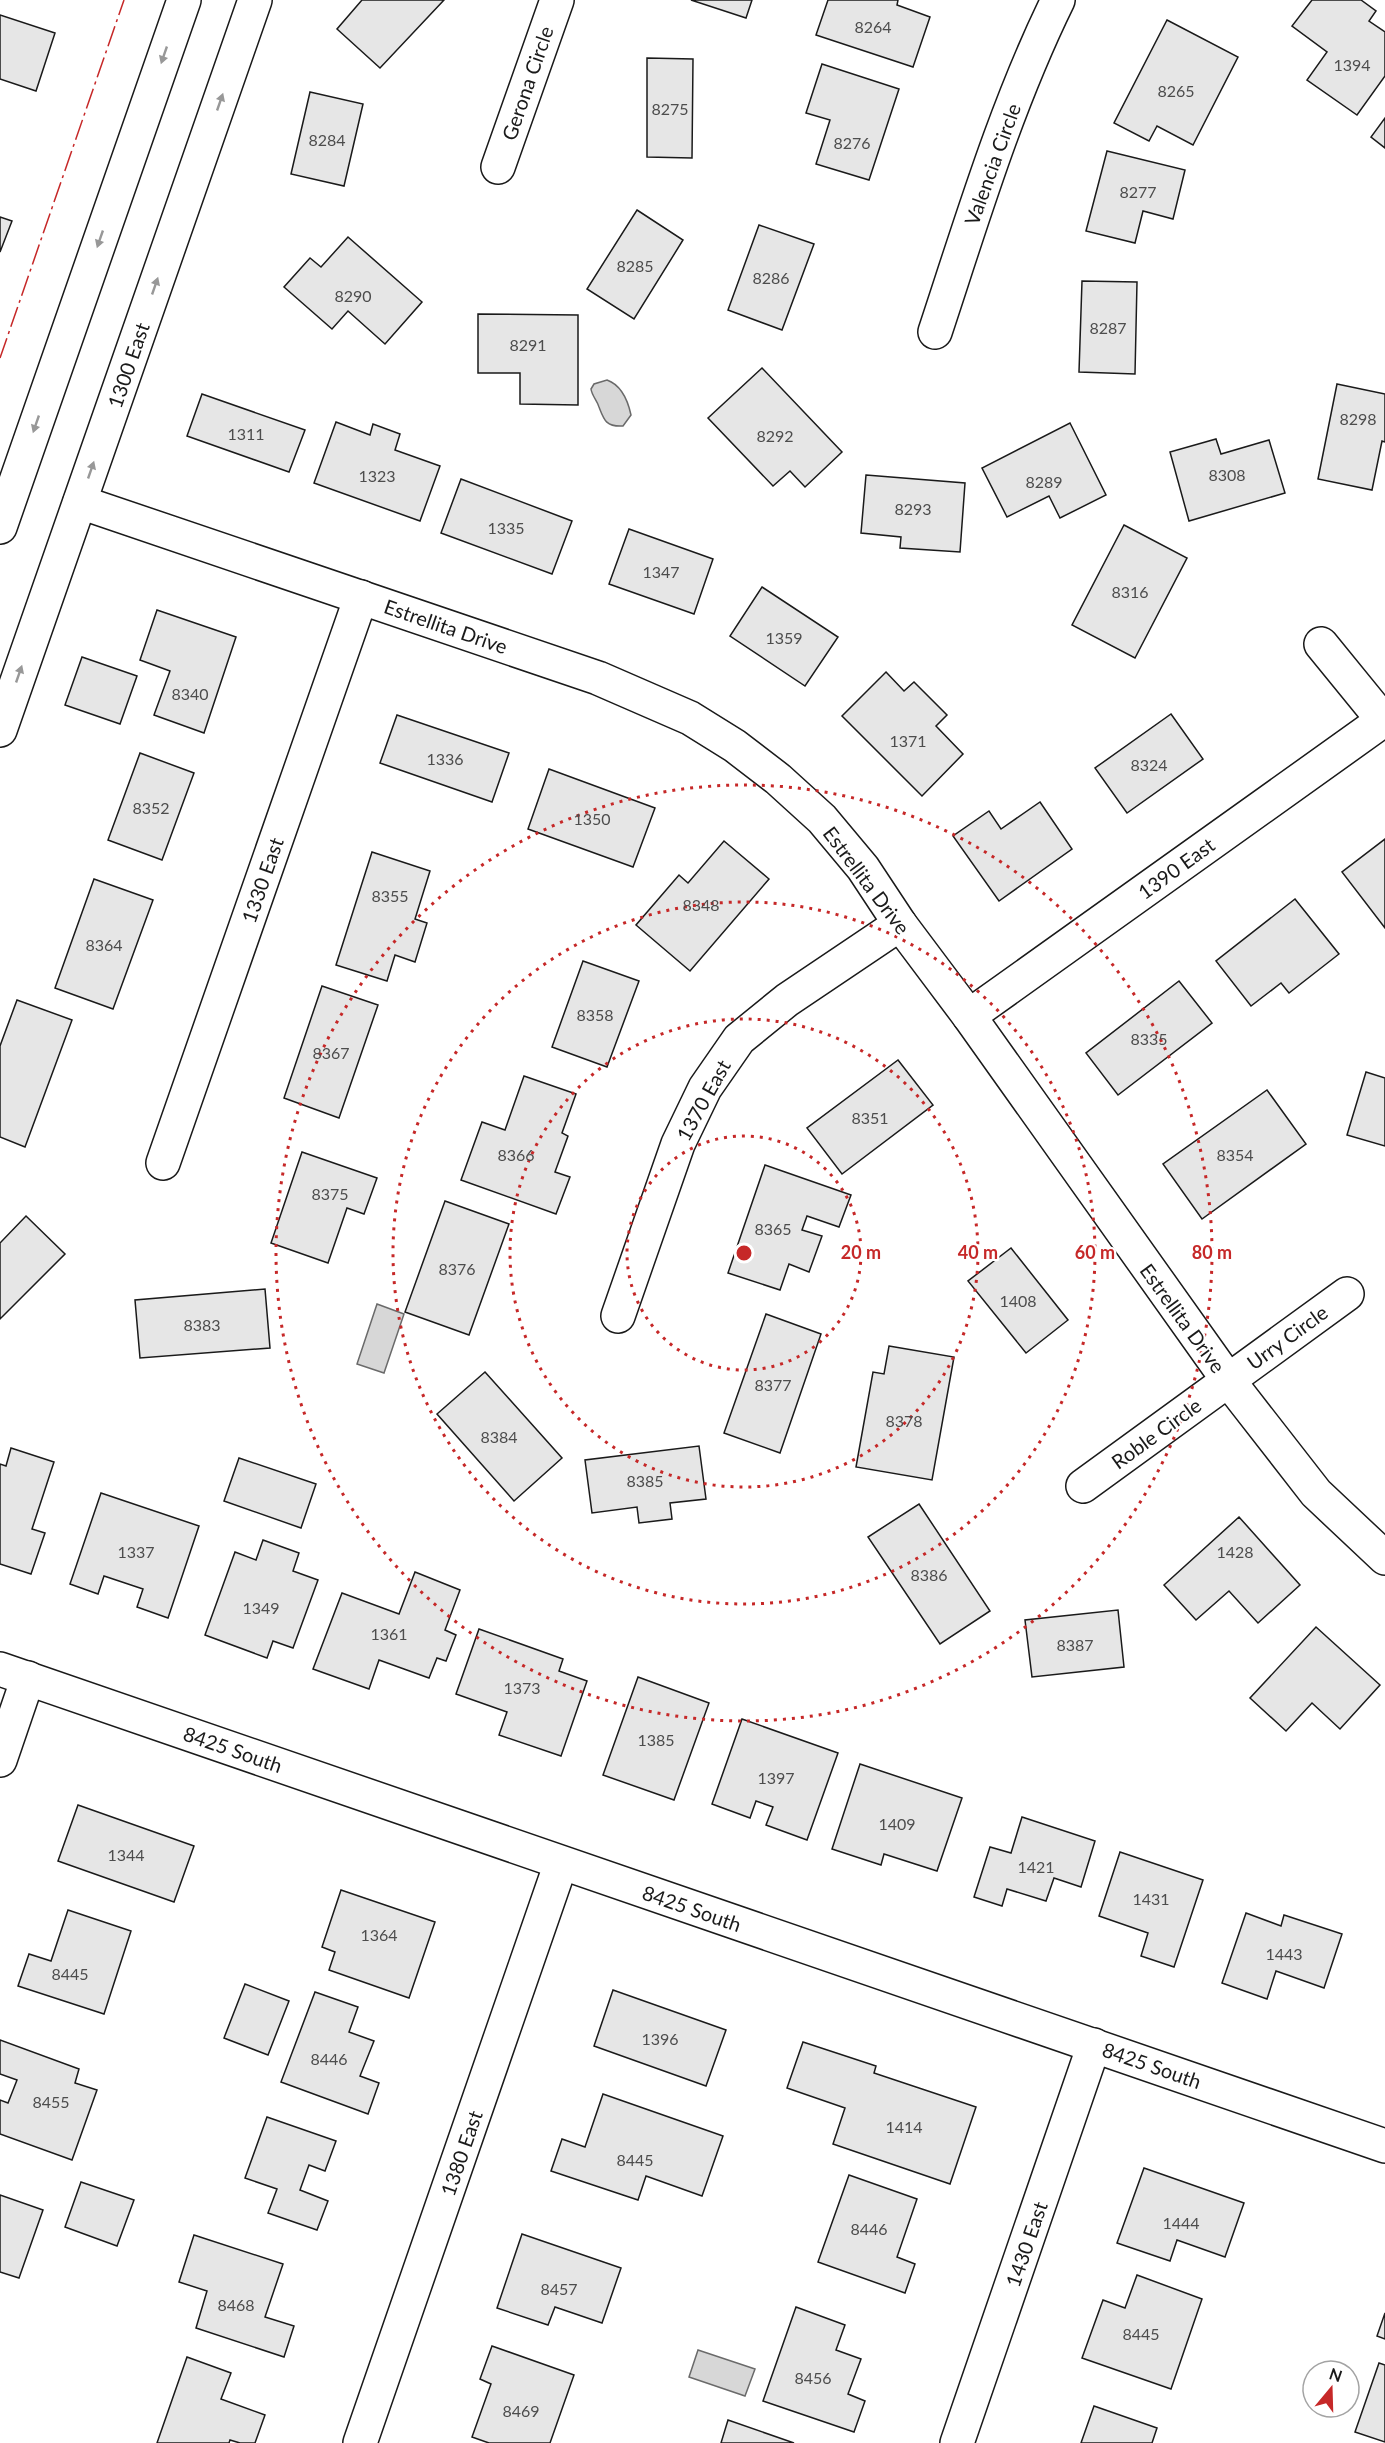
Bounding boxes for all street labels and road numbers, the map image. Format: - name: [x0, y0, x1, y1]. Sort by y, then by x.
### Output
- street label: Gerona Circle: [496, 23, 558, 143]
- street label: Valencia Circle: [959, 100, 1025, 228]
- street label: 1300 East: [102, 319, 154, 411]
- street label: Estrellita Drive: [381, 594, 511, 658]
- street label: Estrellita Drive: [819, 821, 915, 939]
- street label: 1390 East: [1133, 832, 1219, 904]
- street label: 1330 East: [236, 834, 288, 926]
- street label: 1370 East: [671, 1055, 735, 1145]
- street label: Estrellita Drive: [1135, 1259, 1231, 1377]
- street label: Urry Circle: [1242, 1300, 1332, 1374]
- street label: Roble Circle: [1107, 1393, 1205, 1473]
- street label: 8425 South: [180, 1721, 286, 1777]
- street label: 8425 South: [639, 1880, 745, 1936]
- street label: 8425 South: [1099, 2037, 1205, 2093]
- street label: 1380 East: [435, 2107, 487, 2199]
- street label: 1430 East: [1000, 2198, 1052, 2290]

